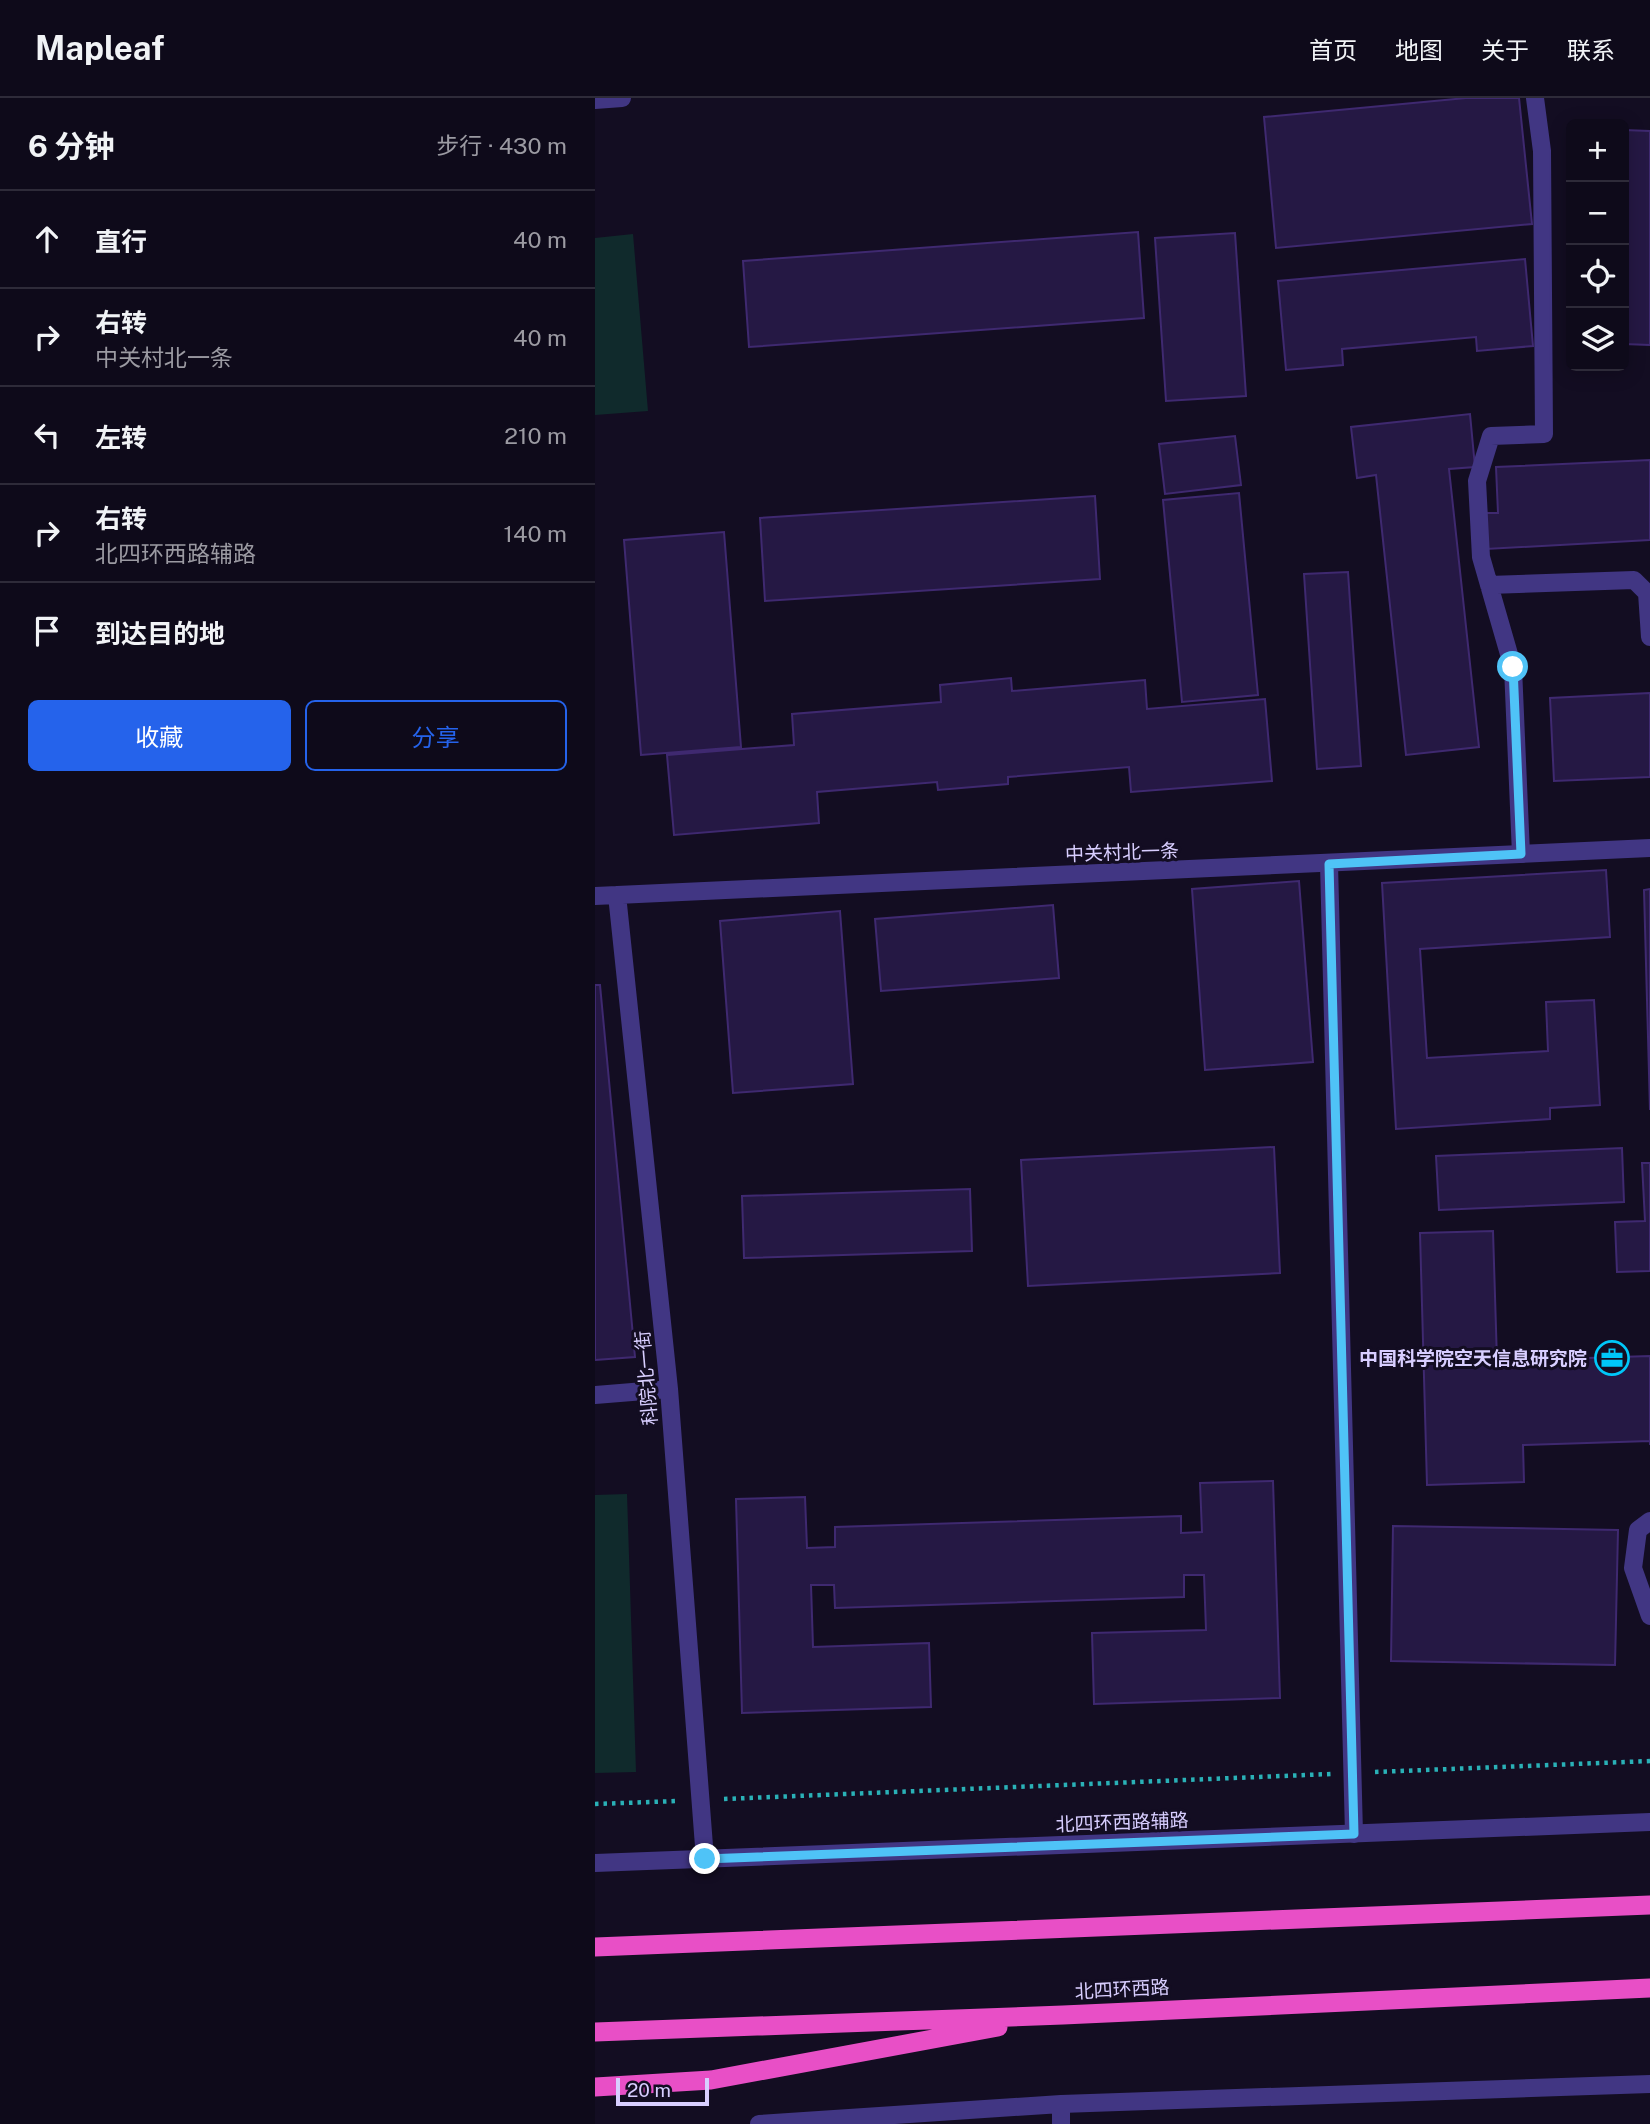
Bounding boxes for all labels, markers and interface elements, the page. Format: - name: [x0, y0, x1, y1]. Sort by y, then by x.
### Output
- text: Mapleaf: [35, 29, 164, 67]
- text: 首页: [1309, 36, 1357, 64]
- text: 地图: [1395, 36, 1443, 64]
- text: 关于: [1481, 36, 1529, 64]
- text: 联系: [1567, 36, 1615, 64]
- map controls: [1566, 119, 1629, 371]
- button: +: [1566, 119, 1629, 182]
- text: 6 分钟: [28, 128, 115, 164]
- text: 步行 · 430 m: [436, 132, 567, 159]
- button: −: [1566, 182, 1629, 245]
- icon: ahead: [28, 220, 66, 258]
- text: 直行: [95, 226, 147, 257]
- text: 40 m: [513, 226, 567, 253]
- button: locate: [1566, 245, 1629, 308]
- text: 右转: [95, 307, 147, 338]
- button: layers: [1566, 308, 1629, 371]
- icon: right: [28, 318, 66, 356]
- text: 40 m: [513, 324, 567, 351]
- text: 中关村北一条: [95, 344, 233, 371]
- icon: left: [28, 416, 66, 454]
- text: 左转: [95, 422, 147, 453]
- text: 210 m: [504, 422, 567, 449]
- text: 右转: [95, 503, 147, 534]
- icon: right: [28, 514, 66, 552]
- text: 140 m: [504, 520, 567, 547]
- text: 北四环西路辅路: [95, 540, 256, 567]
- icon: arrive: [28, 612, 66, 650]
- text: 到达目的地: [95, 618, 225, 649]
- route start: [1497, 651, 1528, 682]
- button: 收藏: [28, 700, 291, 771]
- button: 分享: [305, 700, 567, 771]
- street label: 中关村北一条: [1065, 839, 1179, 865]
- street label: 科院北一街: [631, 1330, 661, 1426]
- office icon: 中国科学院空天信息研究院: [1593, 1339, 1631, 1377]
- place label: 中国科学院空天信息研究院: [1359, 1347, 1587, 1369]
- street label: 北四环西路辅路: [1055, 1809, 1189, 1835]
- route end: [689, 1843, 720, 1874]
- street label: 北四环西路: [1074, 1976, 1170, 2002]
- scale bar: [616, 2075, 709, 2107]
- text: 20 m: [627, 2079, 671, 2101]

